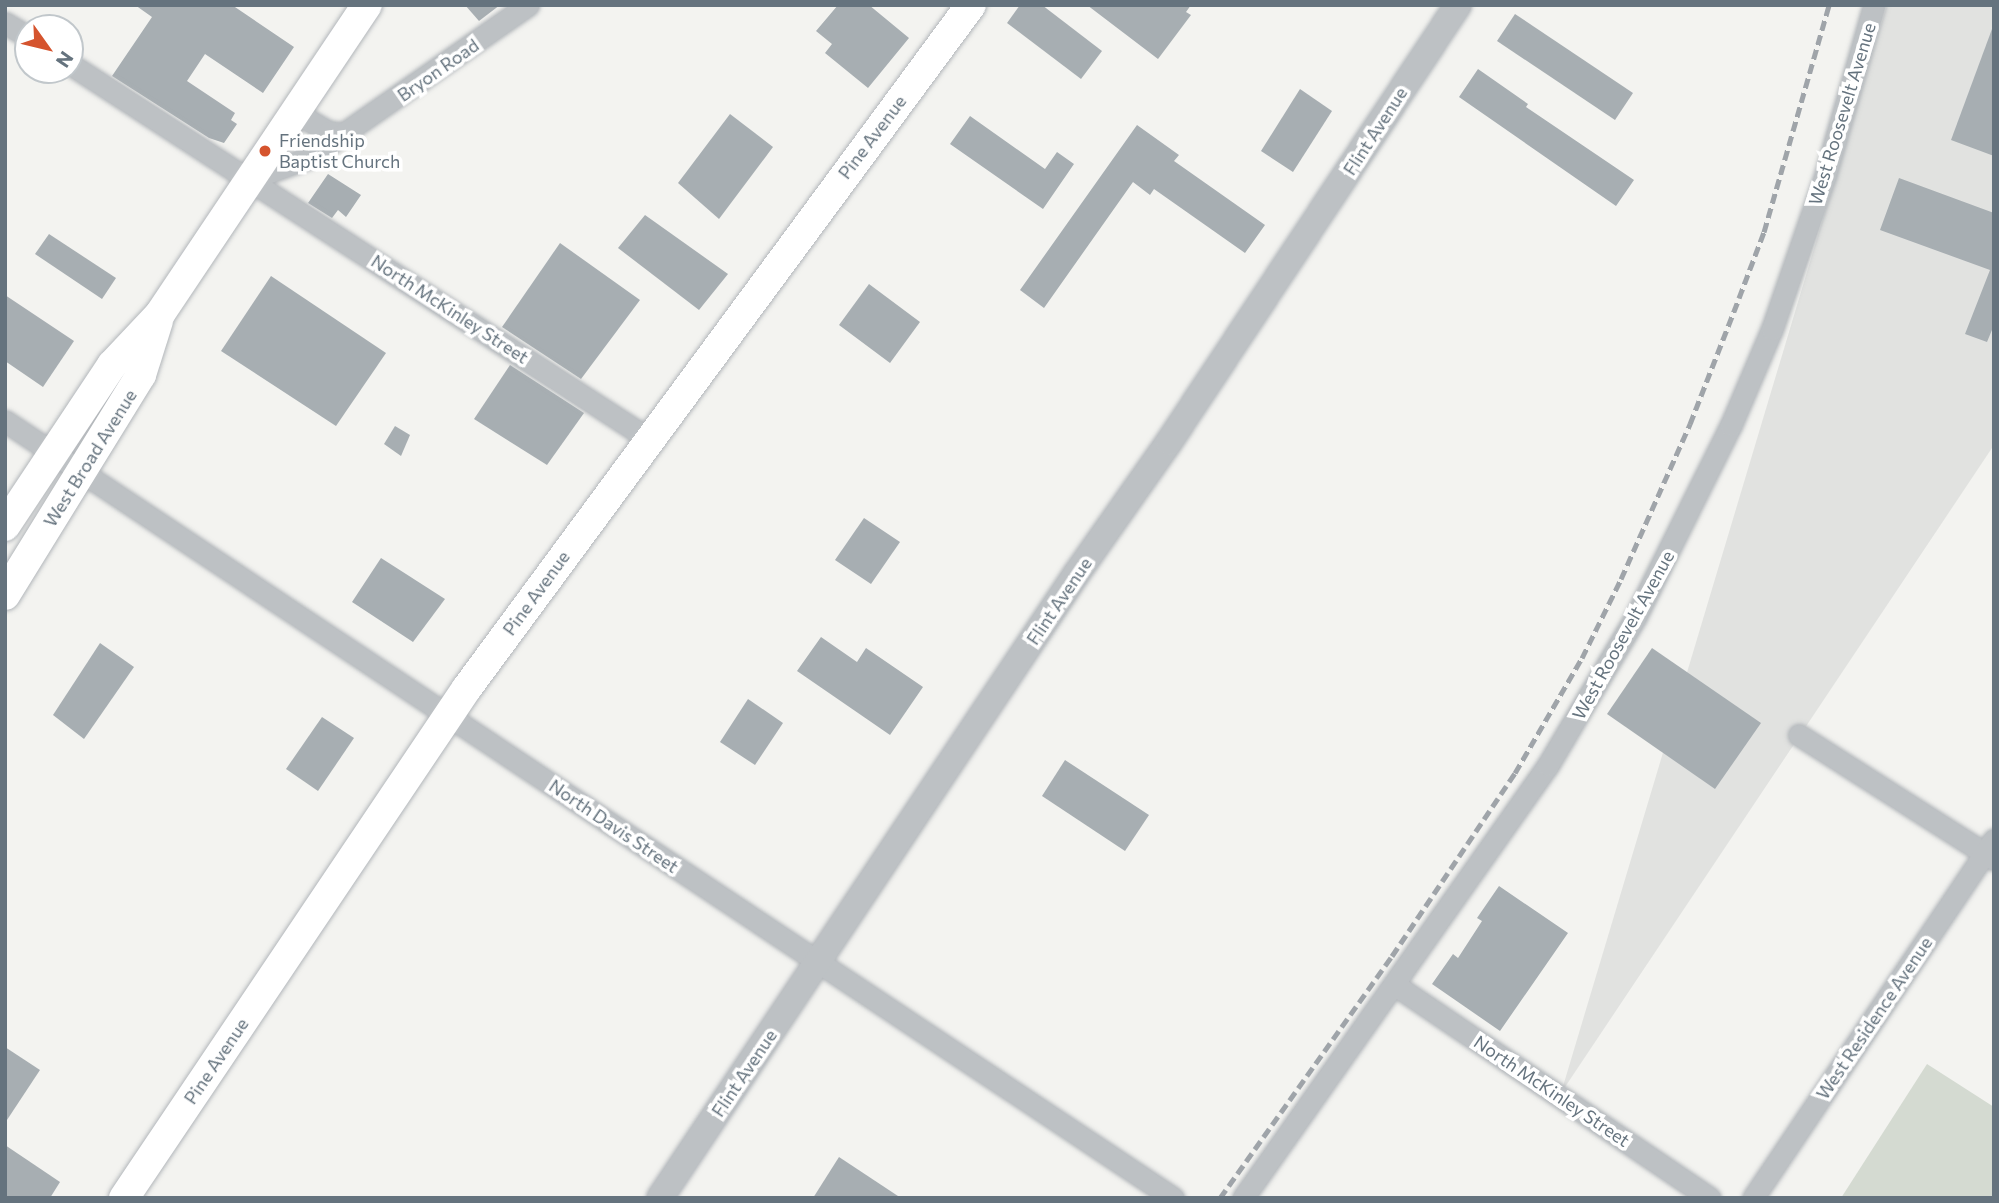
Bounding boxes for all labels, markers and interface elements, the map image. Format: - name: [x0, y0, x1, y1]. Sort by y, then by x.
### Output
- north arrow: [14, 14, 84, 84]
- street label: West Roosevelt Avenue: [1804, 20, 1880, 208]
- street label: Bryon Road: [393, 34, 483, 106]
- text: N: [52, 48, 79, 72]
- street label: Flint Avenue: [1339, 83, 1411, 179]
- street label: Pine Avenue: [834, 91, 910, 183]
- place label: Friendship Baptist Church: [279, 130, 400, 172]
- marker: Friendship Baptist Church: [257, 143, 273, 159]
- street label: North McKinley Street: [367, 250, 533, 368]
- street label: West Broad Avenue: [39, 385, 141, 531]
- street label: Pine Avenue: [498, 547, 574, 639]
- street label: West Roosevelt Avenue: [1568, 547, 1678, 723]
- street label: Flint Avenue: [1022, 553, 1096, 649]
- street label: North Davis Street: [545, 775, 683, 877]
- street label: West Residence Avenue: [1812, 933, 1936, 1103]
- street label: Pine Avenue: [179, 1014, 253, 1108]
- street label: Flint Avenue: [707, 1025, 781, 1121]
- street label: North McKinley Street: [1470, 1031, 1634, 1151]

